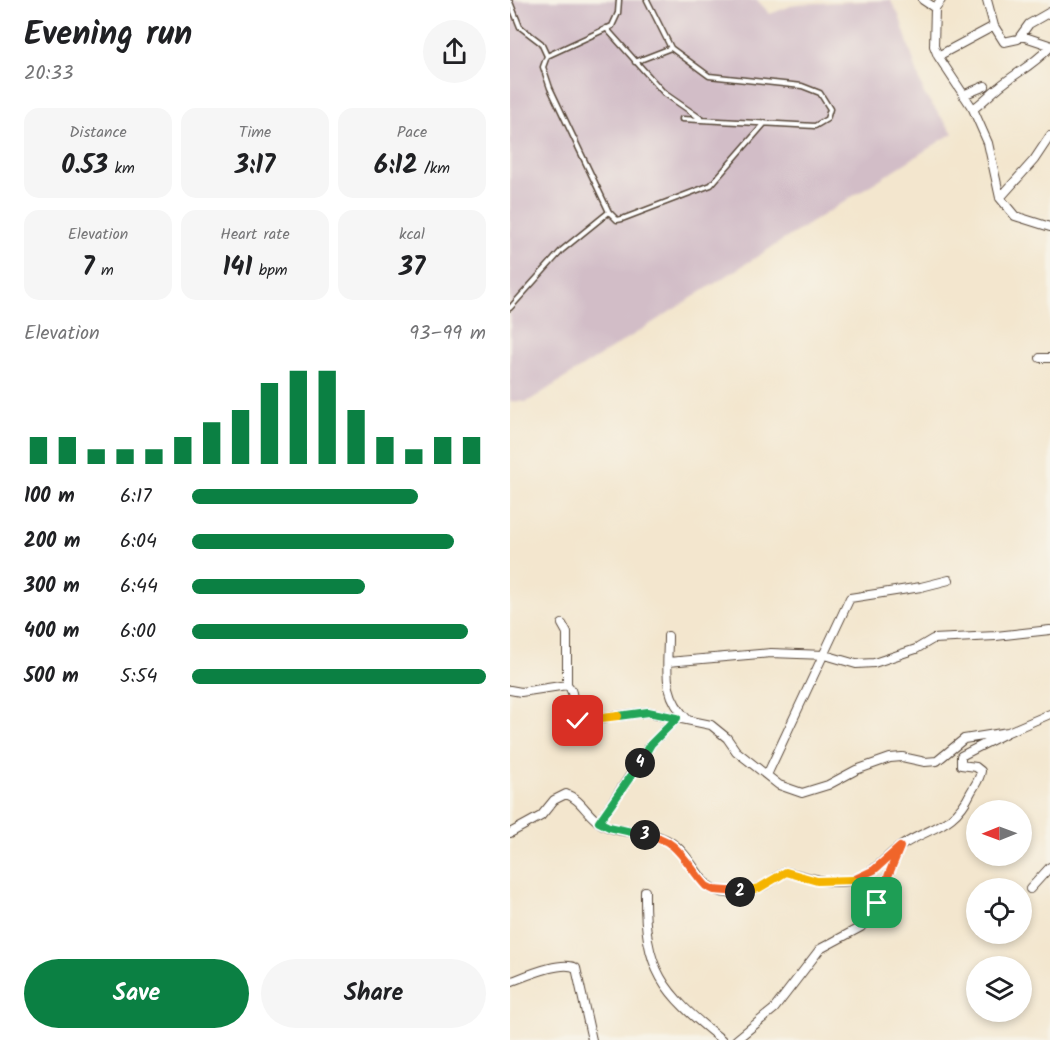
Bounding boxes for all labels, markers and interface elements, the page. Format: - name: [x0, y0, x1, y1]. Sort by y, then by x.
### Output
- text: Evening run: [24, 9, 192, 62]
- button: share: [423, 20, 486, 83]
- text: 20:33: [24, 58, 73, 90]
- text: Distance: [69, 120, 127, 145]
- text: Time: [239, 120, 271, 145]
- text: Pace: [397, 120, 427, 145]
- text: 0.53: [61, 145, 108, 187]
- text: 3:17: [235, 145, 275, 187]
- text: 6:12: [374, 145, 418, 187]
- text: km: [108, 156, 135, 181]
- text: /km: [418, 156, 450, 181]
- text: Elevation: [68, 222, 128, 247]
- text: Heart rate: [220, 222, 290, 247]
- text: kcal: [399, 222, 425, 247]
- text: 7: [82, 247, 95, 289]
- text: 141: [222, 247, 252, 289]
- text: 37: [399, 247, 425, 289]
- text: m: [95, 258, 114, 283]
- text: bpm: [252, 258, 288, 283]
- text: Elevation: [24, 318, 100, 350]
- text: 93–99 m: [409, 318, 486, 350]
- text: 100 m: [24, 481, 75, 513]
- text: 6:17: [120, 481, 152, 513]
- text: 200 m: [24, 526, 80, 558]
- text: 6:04: [120, 526, 157, 558]
- text: 300 m: [24, 571, 80, 603]
- text: 6:44: [120, 571, 158, 603]
- text: 400 m: [24, 616, 80, 648]
- text: 6:00: [120, 616, 156, 648]
- text: 500 m: [24, 661, 79, 693]
- text: 5:54: [120, 661, 157, 693]
- pin: [552, 695, 603, 746]
- icon: check: [561, 704, 594, 737]
- pin: 4: [625, 748, 655, 778]
- text: 4: [636, 750, 644, 775]
- north arrow: [966, 800, 1032, 866]
- map controls: [966, 800, 1032, 1022]
- pin: 3: [630, 820, 660, 850]
- text: 3: [641, 822, 649, 847]
- pin: 2: [725, 877, 755, 907]
- pin: [851, 877, 902, 928]
- button: locate: [966, 878, 1032, 944]
- text: 2: [735, 879, 745, 904]
- icon: arrive: [860, 886, 893, 919]
- button: layers: [966, 956, 1032, 1022]
- button: Save: [24, 959, 249, 1028]
- button: Share: [261, 959, 486, 1028]

